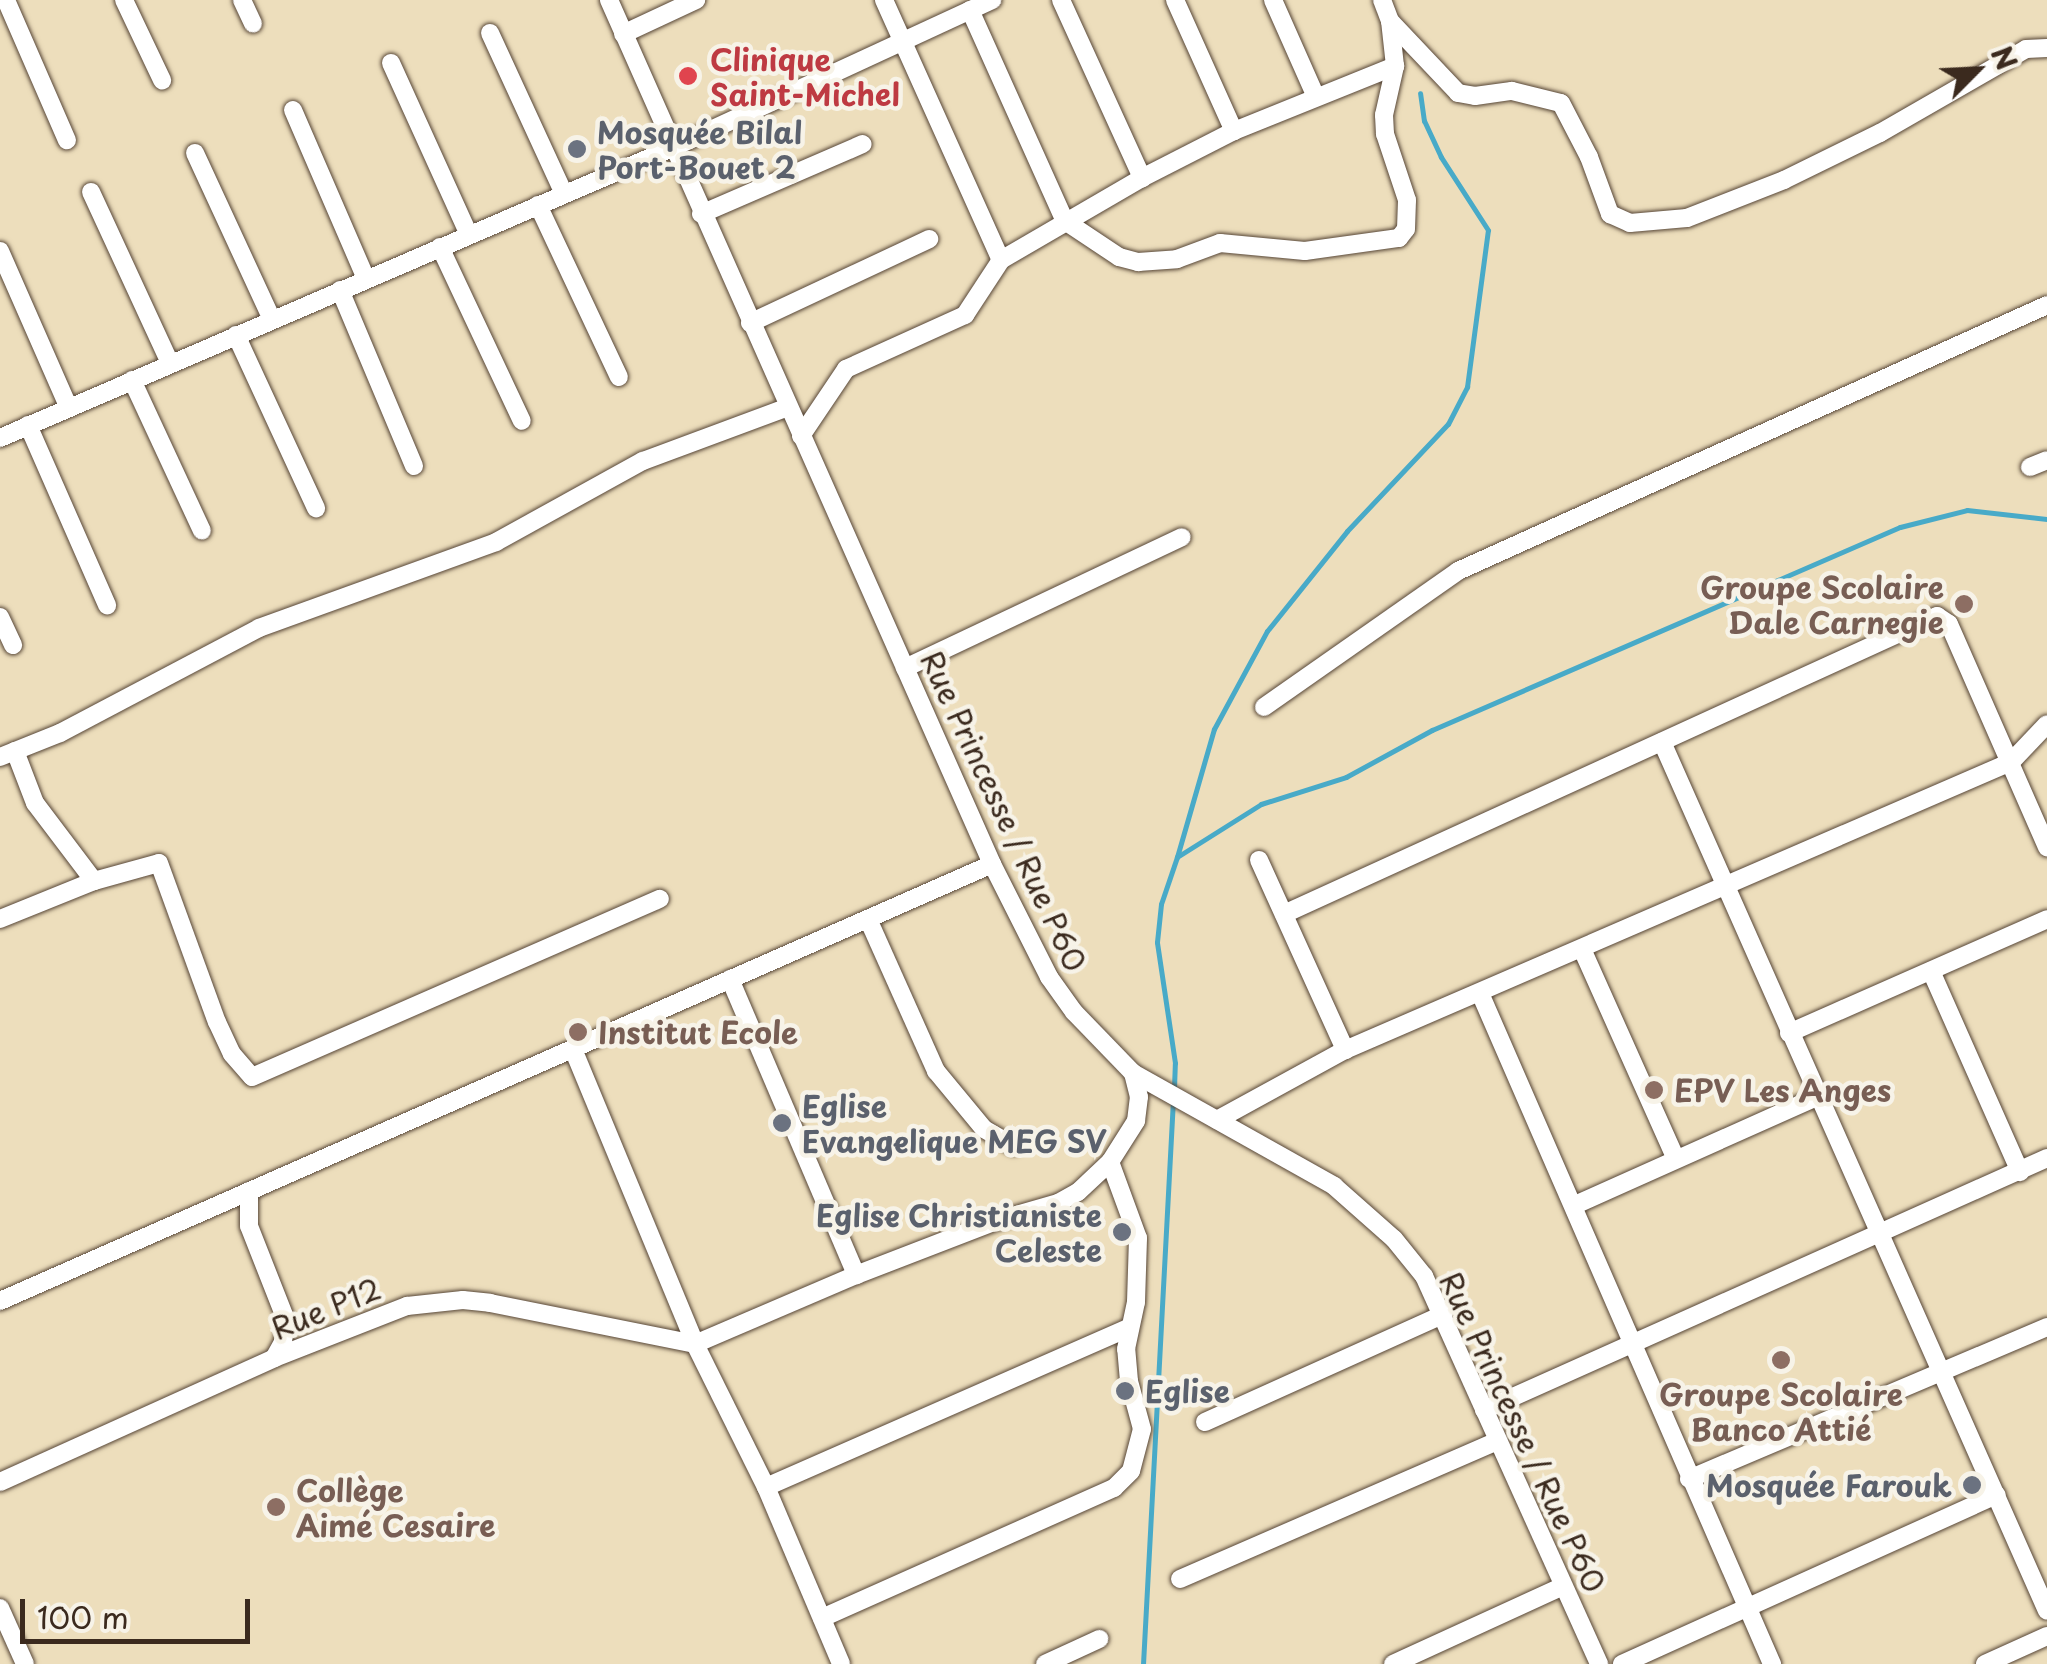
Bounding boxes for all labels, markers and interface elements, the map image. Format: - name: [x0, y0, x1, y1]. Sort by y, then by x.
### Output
- north arrow: [1927, 20, 2027, 120]
- text: N: [1981, 39, 2029, 76]
- place label: Clinique Saint-Michel: [710, 41, 900, 112]
- marker: Clinique Saint-Michel: [675, 63, 701, 89]
- place label: Mosquée Bilal Port-Bouet 2: [597, 114, 804, 184]
- marker: Mosquée Bilal Port-Bouet 2: [566, 138, 588, 160]
- place label: Groupe Scolaire Dale Carnegie: [1701, 569, 1944, 640]
- marker: Groupe Scolaire Dale Carnegie: [1953, 593, 1975, 615]
- street label: Rue Princesse / Rue P60: [913, 643, 1095, 979]
- place label: Institut Ecole: [598, 1014, 799, 1050]
- marker: Institut Ecole: [567, 1021, 589, 1043]
- place label: EPV Les Anges: [1674, 1072, 1893, 1108]
- marker: EPV Les Anges: [1643, 1079, 1665, 1101]
- place label: Eglise Evangelique MEG SV: [802, 1088, 1110, 1158]
- marker: Eglise Evangelique MEG SV: [771, 1112, 793, 1134]
- place label: Eglise Christianiste Celeste: [814, 1197, 1102, 1268]
- marker: Eglise Christianiste Celeste: [1111, 1221, 1133, 1243]
- street label: Rue Princesse / Rue P60: [1432, 1264, 1614, 1600]
- street label: Rue P12: [265, 1269, 387, 1347]
- marker: Groupe Scolaire Banco Attié: [1770, 1349, 1792, 1371]
- place label: Eglise: [1145, 1373, 1230, 1409]
- place label: Groupe Scolaire Banco Attié: [1660, 1376, 1902, 1446]
- marker: Eglise: [1114, 1380, 1136, 1402]
- place label: Mosquée Farouk: [1706, 1467, 1952, 1503]
- place label: Collège Aimé Cesaire: [296, 1472, 497, 1542]
- marker: Mosquée Farouk: [1961, 1474, 1983, 1496]
- marker: Collège Aimé Cesaire: [265, 1496, 287, 1518]
- scale bar: [25, 1579, 255, 1641]
- text: 100 m: [37, 1594, 129, 1639]

